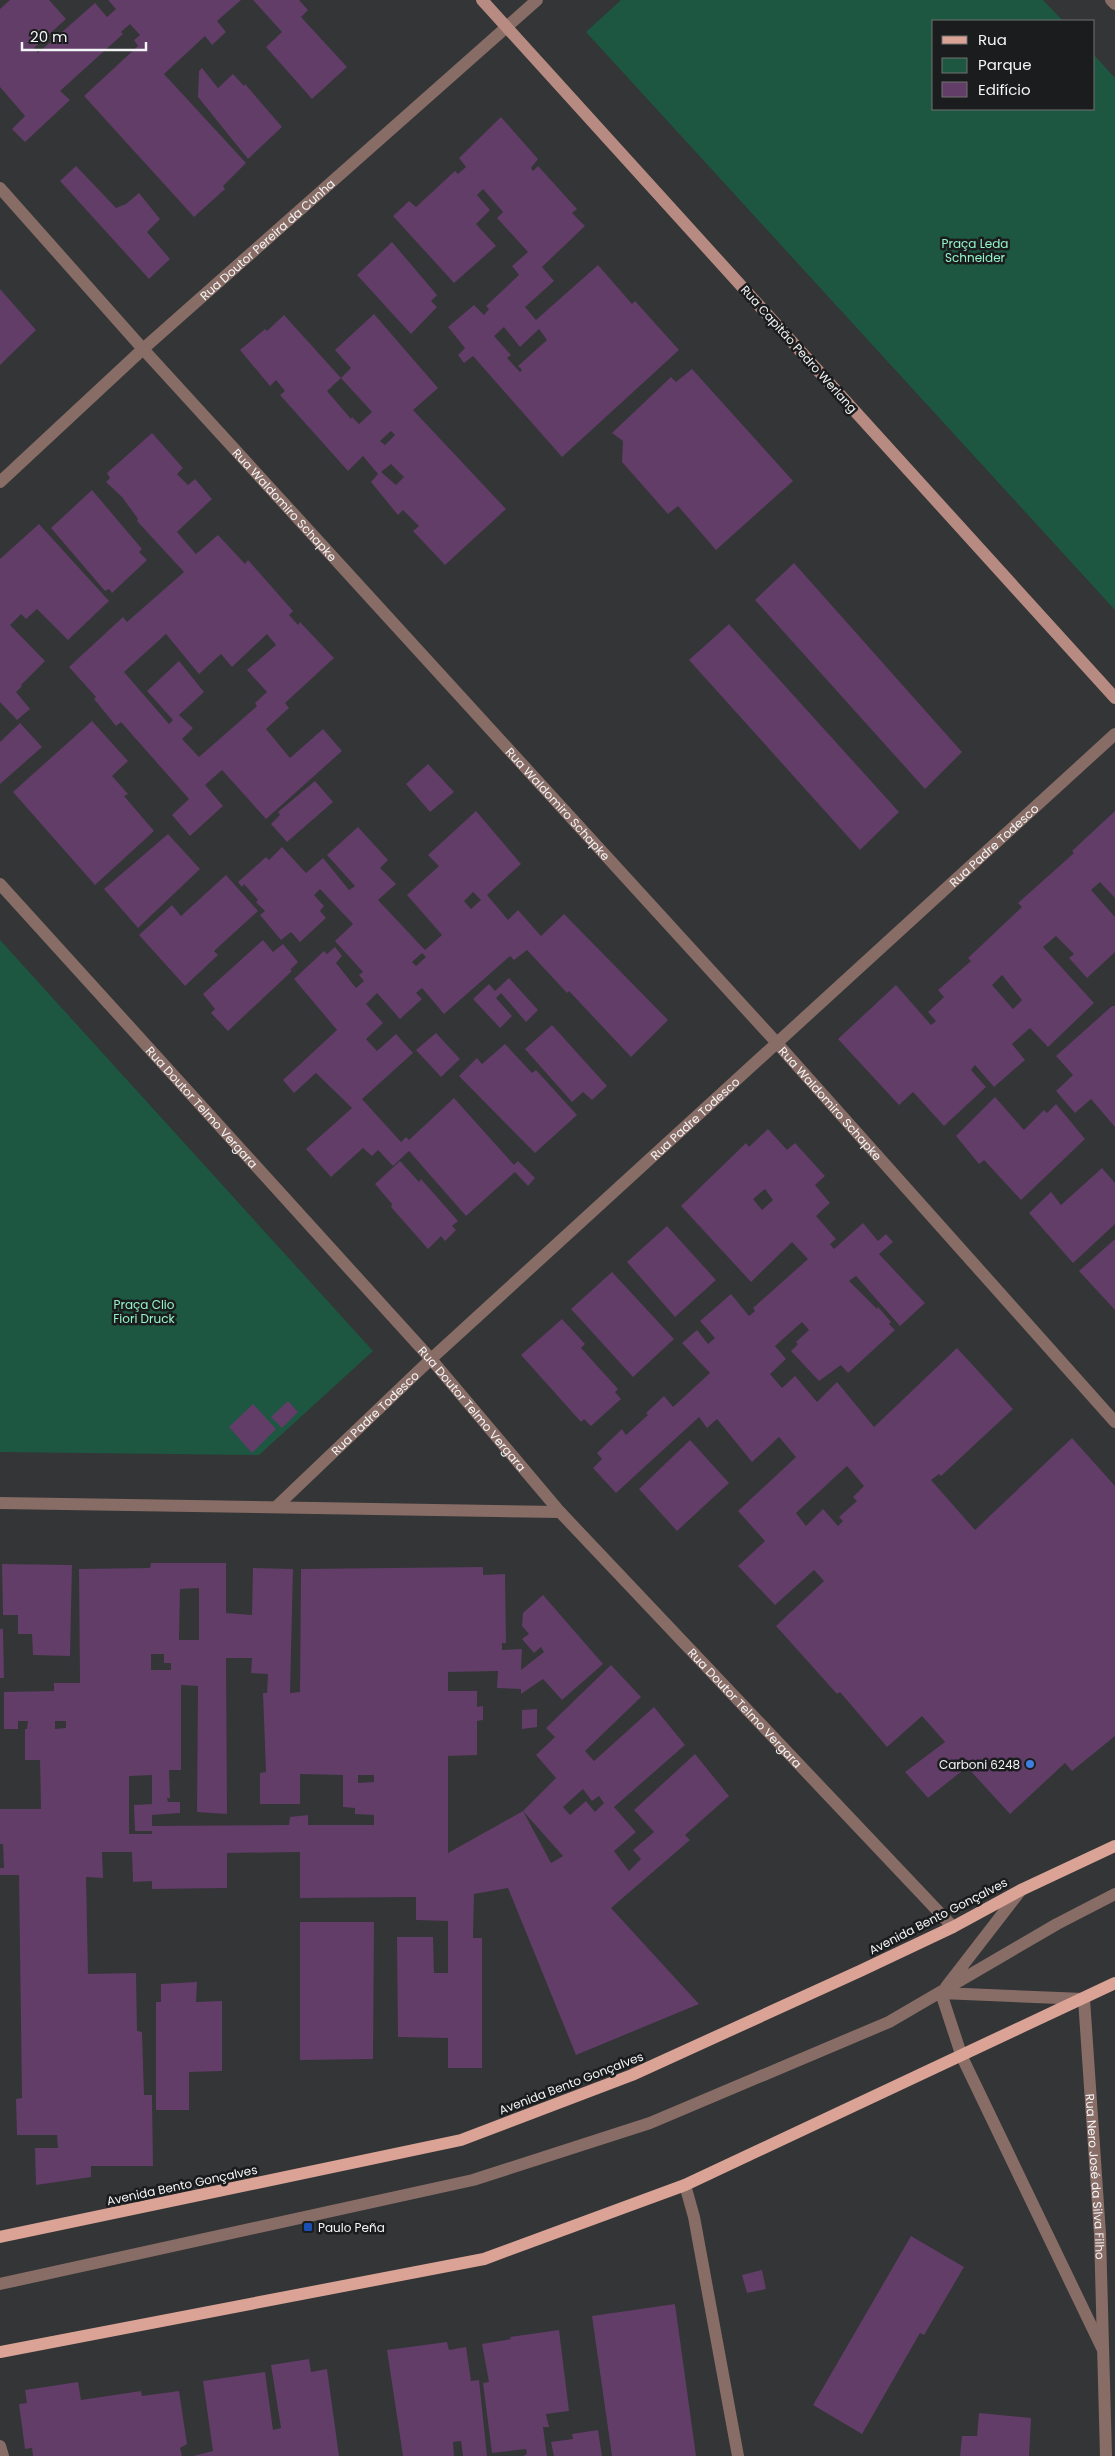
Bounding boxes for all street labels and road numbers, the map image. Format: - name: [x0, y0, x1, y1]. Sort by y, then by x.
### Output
- street label: Rua Doutor Pereira da Cunha: [196, 175, 338, 304]
- street label: Rua Capitão Pedro Werlang: [737, 281, 861, 417]
- street label: Rua Waldomiro Schapke: [229, 444, 341, 565]
- street label: Rua Waldomiro Schapke: [502, 743, 614, 864]
- street label: Rua Padre Todesco: [945, 799, 1042, 890]
- street label: Rua Doutor Telmo Vergara: [143, 1042, 262, 1172]
- street label: Rua Waldomiro Schapke: [775, 1043, 886, 1164]
- street label: Rua Padre Todesco: [646, 1073, 743, 1163]
- street label: Rua Doutor Telmo Vergara: [415, 1342, 530, 1475]
- street label: Rua Padre Todesco: [327, 1366, 423, 1459]
- street label: Rua Doutor Telmo Vergara: [684, 1644, 806, 1771]
- street label: Avenida Bento Gonçalves: [866, 1874, 1010, 1958]
- street label: Avenida Bento Gonçalves: [496, 2048, 646, 2118]
- street label: Rua Nero José da Silva Filho: [1082, 2093, 1109, 2260]
- street label: Avenida Bento Gonçalves: [105, 2161, 259, 2209]

